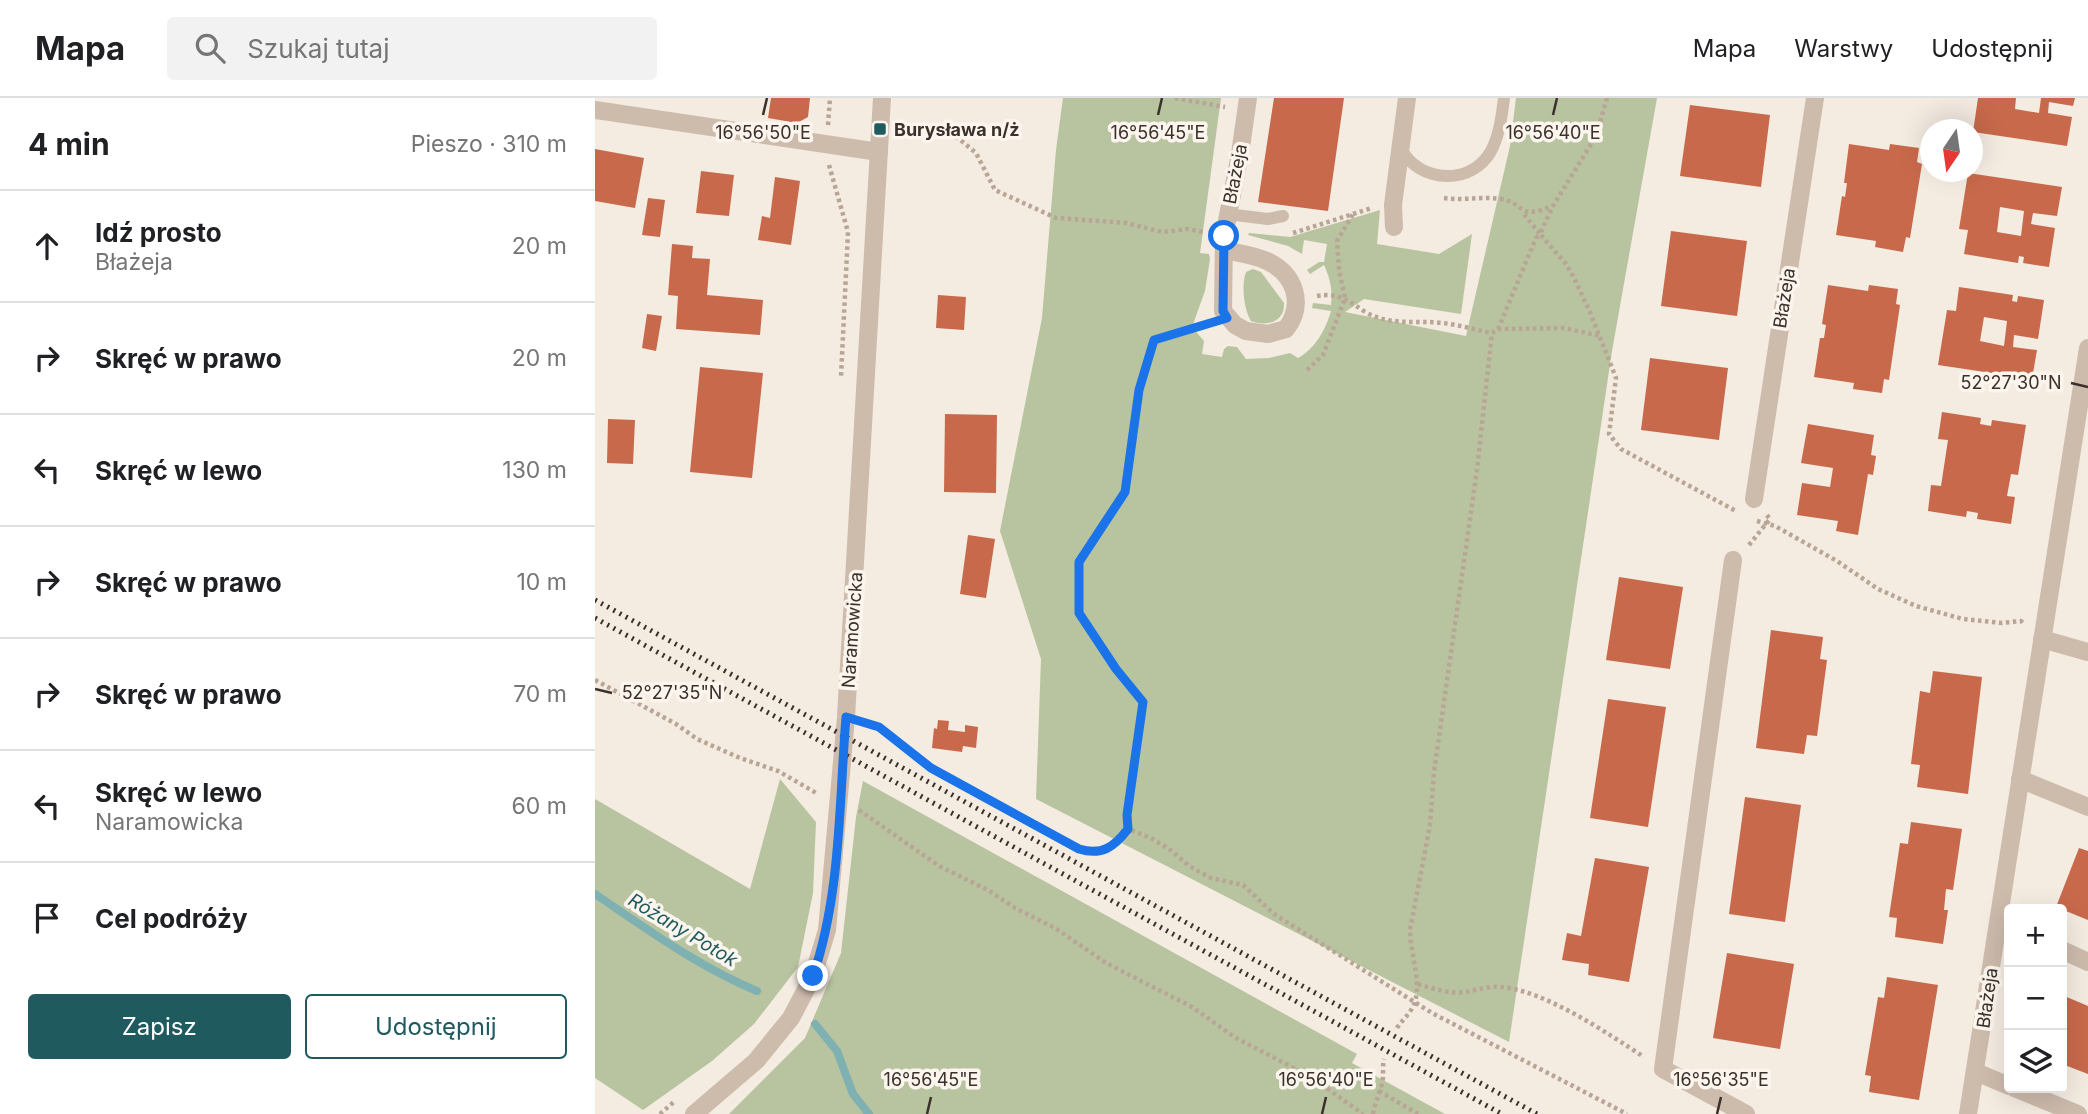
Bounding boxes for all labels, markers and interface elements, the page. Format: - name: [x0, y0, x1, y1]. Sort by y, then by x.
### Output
- search box: [167, 17, 657, 80]
- text: Mapa: [35, 28, 125, 68]
- icon: search: [191, 29, 229, 67]
- text: Szukaj tutaj: [247, 33, 390, 64]
- text: Mapa: [1693, 34, 1756, 63]
- text: Warstwy: [1794, 34, 1893, 63]
- text: Udostępnij: [1931, 34, 2053, 63]
- place label: Burysława n/ż: [894, 119, 1019, 140]
- north arrow: [1920, 119, 1983, 182]
- marker: Burysława n/ż: [872, 121, 888, 137]
- text: 16°56'50"E: [715, 122, 811, 143]
- text: 16°56'45"E: [1111, 122, 1205, 143]
- text: 16°56'40"E: [1505, 122, 1601, 143]
- text: 4 min: [28, 126, 110, 162]
- text: Pieszo · 310 m: [411, 130, 567, 158]
- street label: Błażeja: [1219, 142, 1251, 206]
- text: Idź prosto: [95, 217, 222, 248]
- route start: [1208, 220, 1239, 251]
- icon: ahead: [28, 227, 66, 265]
- text: 20 m: [512, 232, 567, 260]
- text: Błażeja: [95, 248, 173, 276]
- street label: Błażeja: [1769, 266, 1799, 330]
- icon: right: [28, 339, 66, 377]
- text: Skręć w prawo: [95, 343, 282, 374]
- text: 20 m: [512, 344, 567, 372]
- text: 52°27'30"N: [1960, 372, 2062, 393]
- icon: left: [28, 451, 66, 489]
- text: Skręć w lewo: [95, 455, 262, 486]
- text: 130 m: [502, 456, 567, 484]
- icon: right: [28, 563, 66, 601]
- text: Skręć w prawo: [95, 567, 282, 598]
- text: 10 m: [517, 568, 567, 596]
- street label: Naramowicka: [837, 571, 867, 689]
- icon: right: [28, 675, 66, 713]
- text: Skręć w prawo: [95, 679, 282, 710]
- text: 70 m: [513, 680, 567, 708]
- text: 52°27'35"N: [622, 682, 722, 703]
- text: Skręć w lewo: [95, 777, 262, 808]
- icon: left: [28, 787, 66, 825]
- text: 60 m: [512, 792, 567, 820]
- text: Naramowicka: [95, 808, 243, 836]
- water label: Różany Potok: [624, 888, 742, 972]
- icon: arrive: [28, 899, 66, 937]
- text: Cel podróży: [95, 903, 248, 934]
- map controls: [2004, 904, 2067, 1093]
- button: +: [2004, 904, 2067, 967]
- route end: [797, 960, 828, 991]
- street label: Błażeja: [1972, 966, 2002, 1030]
- button: −: [2004, 967, 2067, 1030]
- button: Zapisz: [28, 994, 291, 1059]
- button: Udostępnij: [305, 994, 567, 1059]
- button: layers: [2004, 1030, 2067, 1093]
- text: 16°56'45"E: [884, 1069, 978, 1090]
- text: 16°56'40"E: [1278, 1069, 1374, 1090]
- text: 16°56'35"E: [1673, 1069, 1769, 1090]

